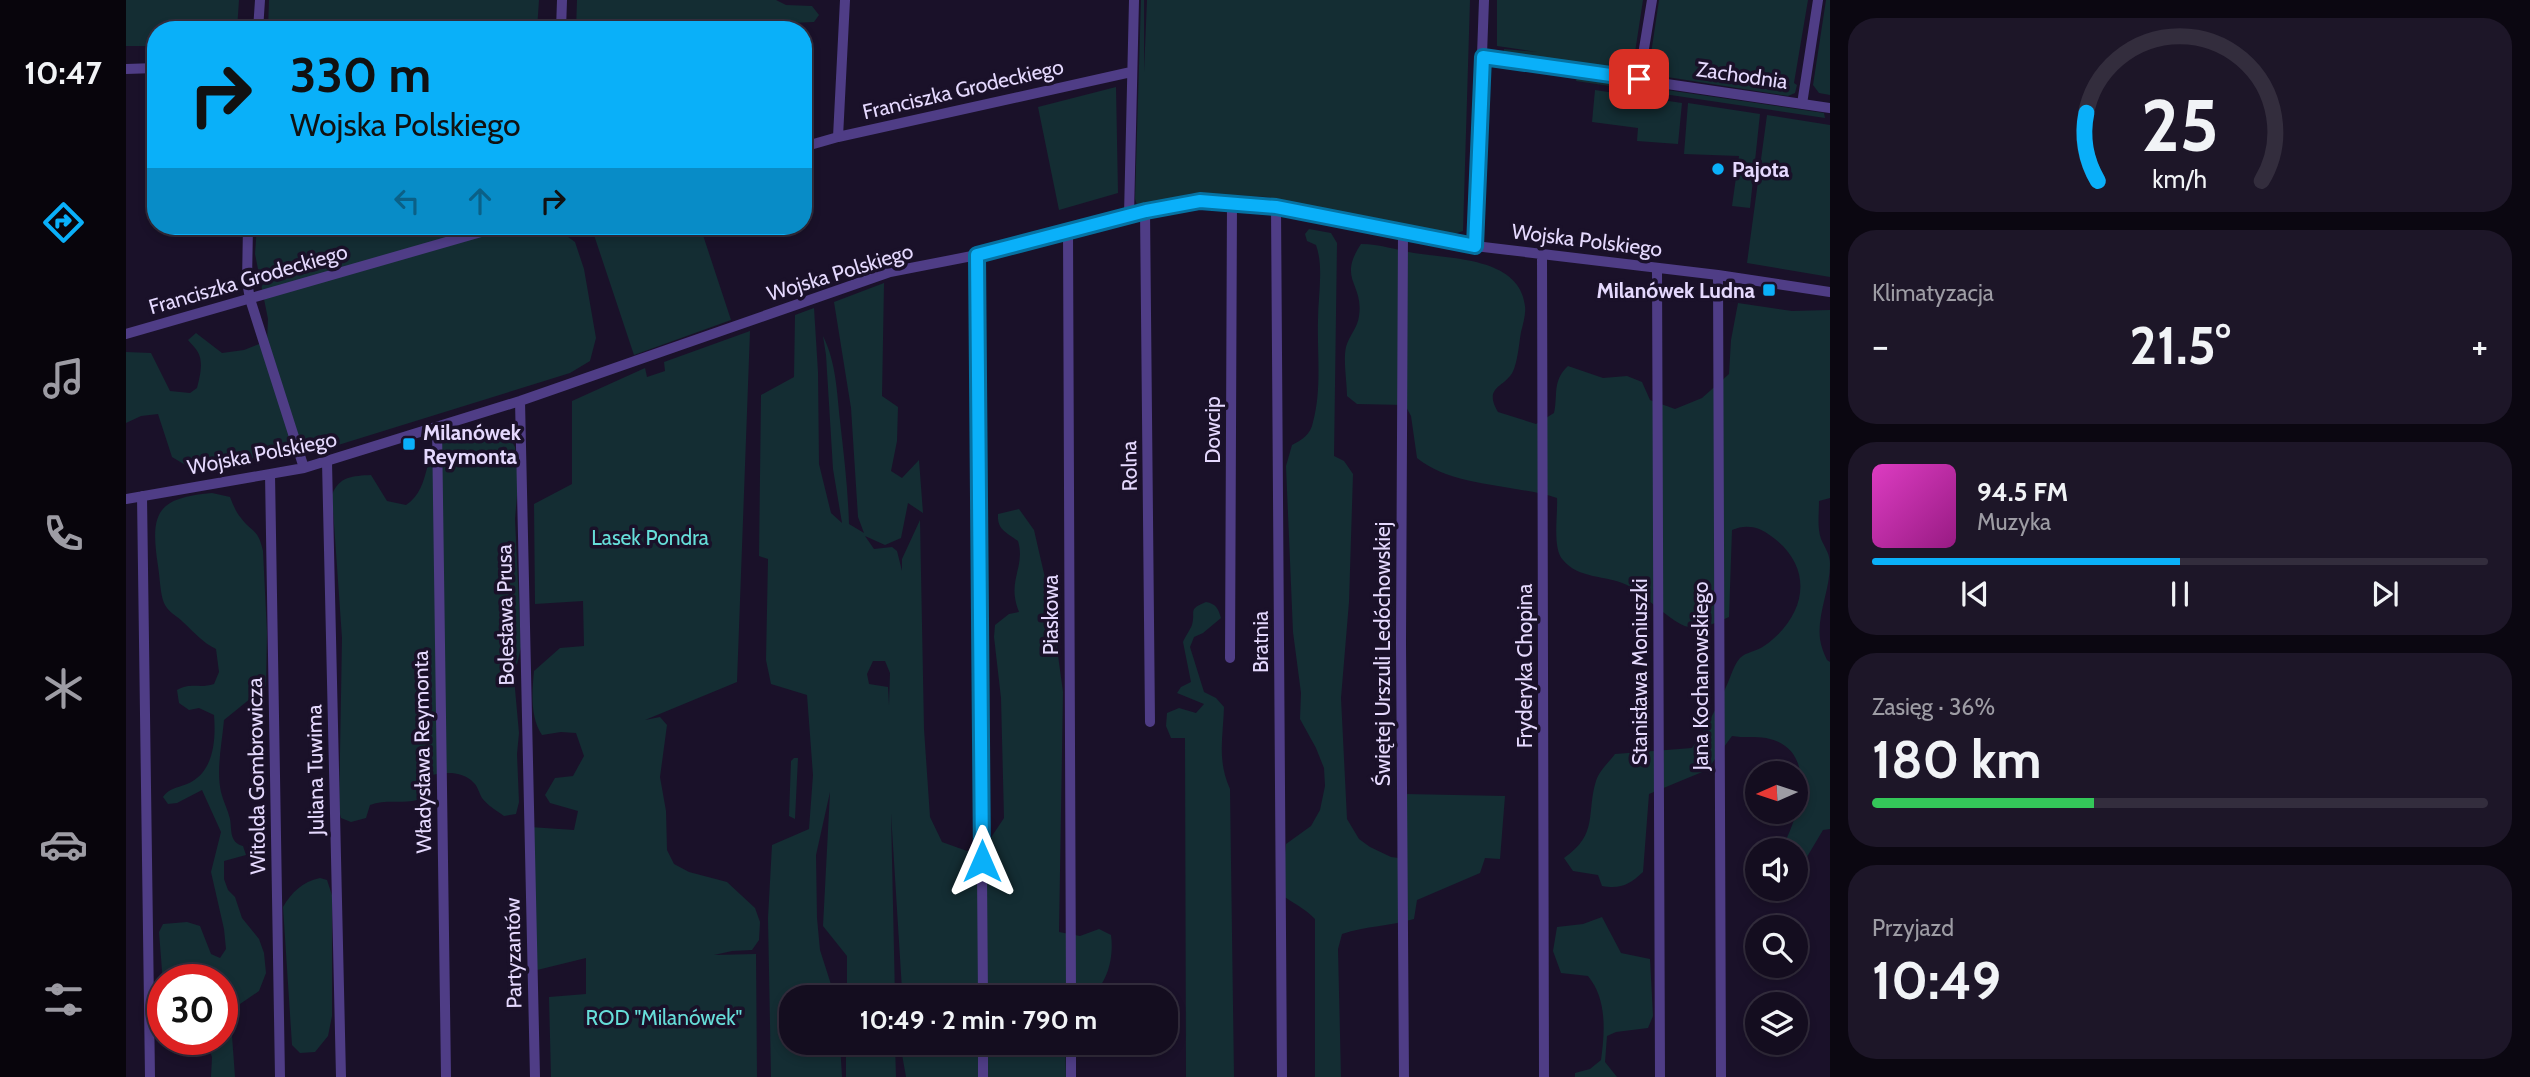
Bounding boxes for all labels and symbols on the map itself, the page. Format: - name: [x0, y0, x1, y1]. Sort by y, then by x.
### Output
- pin: [1609, 49, 1669, 109]
- street label: Franciszka Grodeckiego: [860, 54, 1066, 124]
- street label: Zachodnia: [1695, 56, 1789, 94]
- place label: Pajota: [1732, 157, 1790, 182]
- marker: Pajota: [1710, 161, 1726, 177]
- street label: Wojska Polskiego: [1510, 218, 1664, 263]
- street label: Wojska Polskiego: [764, 238, 916, 307]
- street label: Franciszka Grodeckiego: [146, 239, 350, 319]
- place label: Milanówek Ludna: [1596, 278, 1756, 303]
- marker: Milanówek Ludna: [1761, 282, 1777, 298]
- street label: Dowcip: [1200, 396, 1225, 464]
- place label: Milanówek Reymonta: [423, 420, 522, 469]
- street label: Wojska Polskiego: [185, 426, 339, 481]
- marker: Milanówek Reymonta: [401, 436, 417, 452]
- street label: Rolna: [1116, 440, 1142, 492]
- street label: Świętej Urszuli Ledóchowskiej: [1370, 522, 1396, 786]
- park label: Lasek Pondra: [591, 525, 709, 550]
- street label: Bolesława Prusa: [491, 544, 519, 686]
- street label: Piaskowa: [1038, 575, 1063, 655]
- street label: Stanisława Moniuszki: [1627, 579, 1652, 765]
- street label: Jana Kochanowskiego: [1688, 581, 1713, 772]
- street label: Fryderyka Chopina: [1512, 584, 1537, 748]
- street label: Bratnia: [1248, 611, 1273, 673]
- street label: Władysława Reymonta: [408, 650, 436, 854]
- street label: Witolda Gombrowicza: [242, 677, 270, 875]
- street label: Juliana Tuwima: [301, 704, 329, 837]
- north arrow: [1745, 761, 1808, 824]
- position arrow: [945, 824, 1019, 898]
- street label: Partyzantów: [500, 897, 526, 1009]
- speed limit sign: 30: [147, 964, 238, 1055]
- park label: ROD "Milanówek": [586, 1005, 742, 1030]

